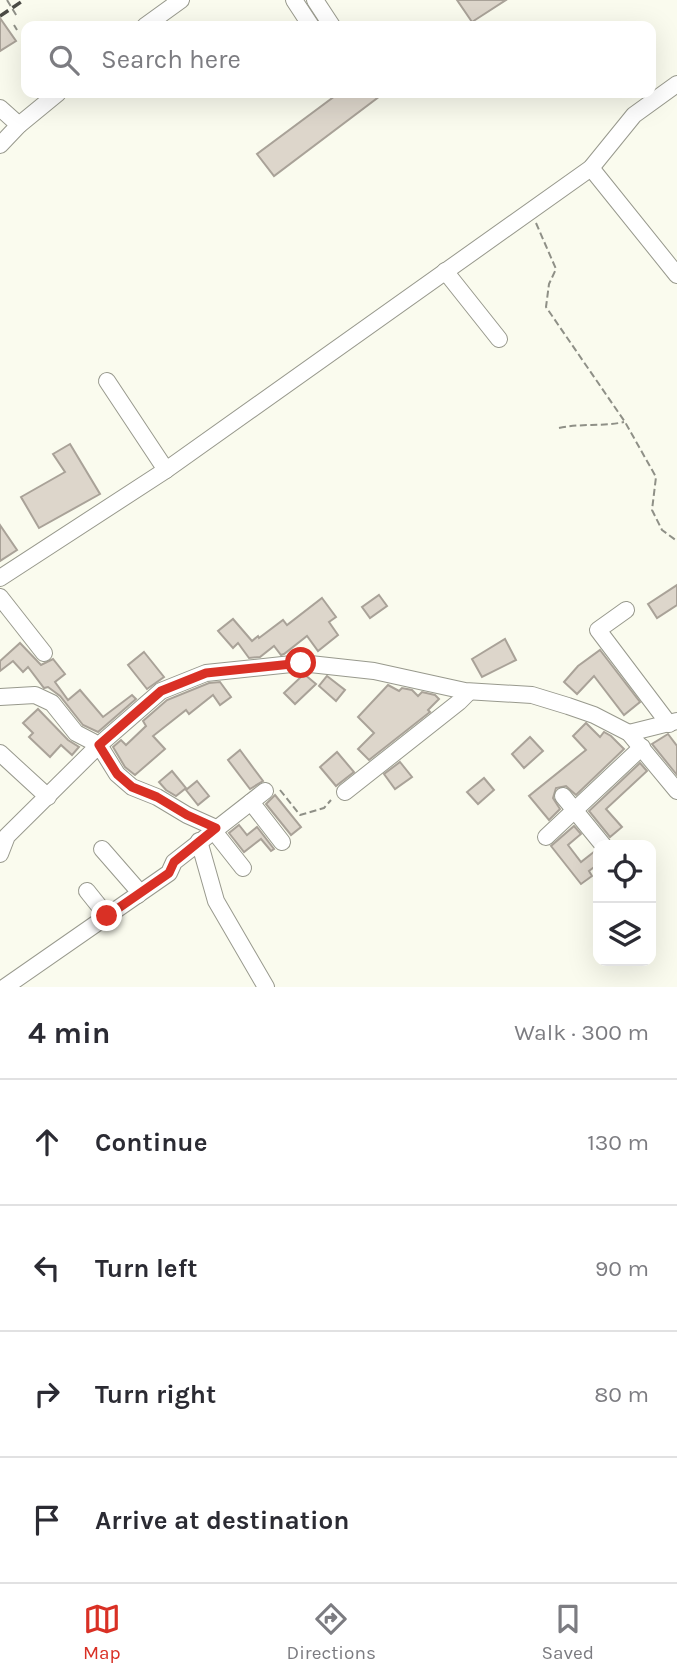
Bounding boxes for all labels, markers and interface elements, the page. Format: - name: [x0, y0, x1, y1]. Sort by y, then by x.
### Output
- search box: [21, 21, 656, 98]
- icon: search: [45, 41, 83, 79]
- text: Search here: [101, 44, 241, 75]
- route start: [285, 647, 316, 678]
- map controls: [593, 840, 656, 966]
- button: locate: [593, 840, 656, 903]
- route end: [91, 900, 122, 931]
- button: layers: [593, 903, 656, 966]
- text: 4 min: [28, 1015, 110, 1051]
- text: Walk · 300 m: [514, 1019, 649, 1046]
- icon: ahead: [28, 1123, 66, 1161]
- text: Continue: [95, 1127, 207, 1158]
- text: 130 m: [587, 1129, 649, 1156]
- icon: left: [28, 1249, 66, 1287]
- text: Turn left: [95, 1253, 197, 1284]
- text: 90 m: [595, 1255, 649, 1282]
- icon: right: [28, 1375, 66, 1413]
- text: Turn right: [95, 1379, 216, 1410]
- text: 80 m: [594, 1381, 649, 1408]
- icon: arrive: [28, 1501, 66, 1539]
- text: Arrive at destination: [95, 1505, 349, 1536]
- tab: Map: [83, 1600, 121, 1664]
- tab: Directions: [287, 1600, 376, 1664]
- tab: Saved: [542, 1600, 594, 1664]

